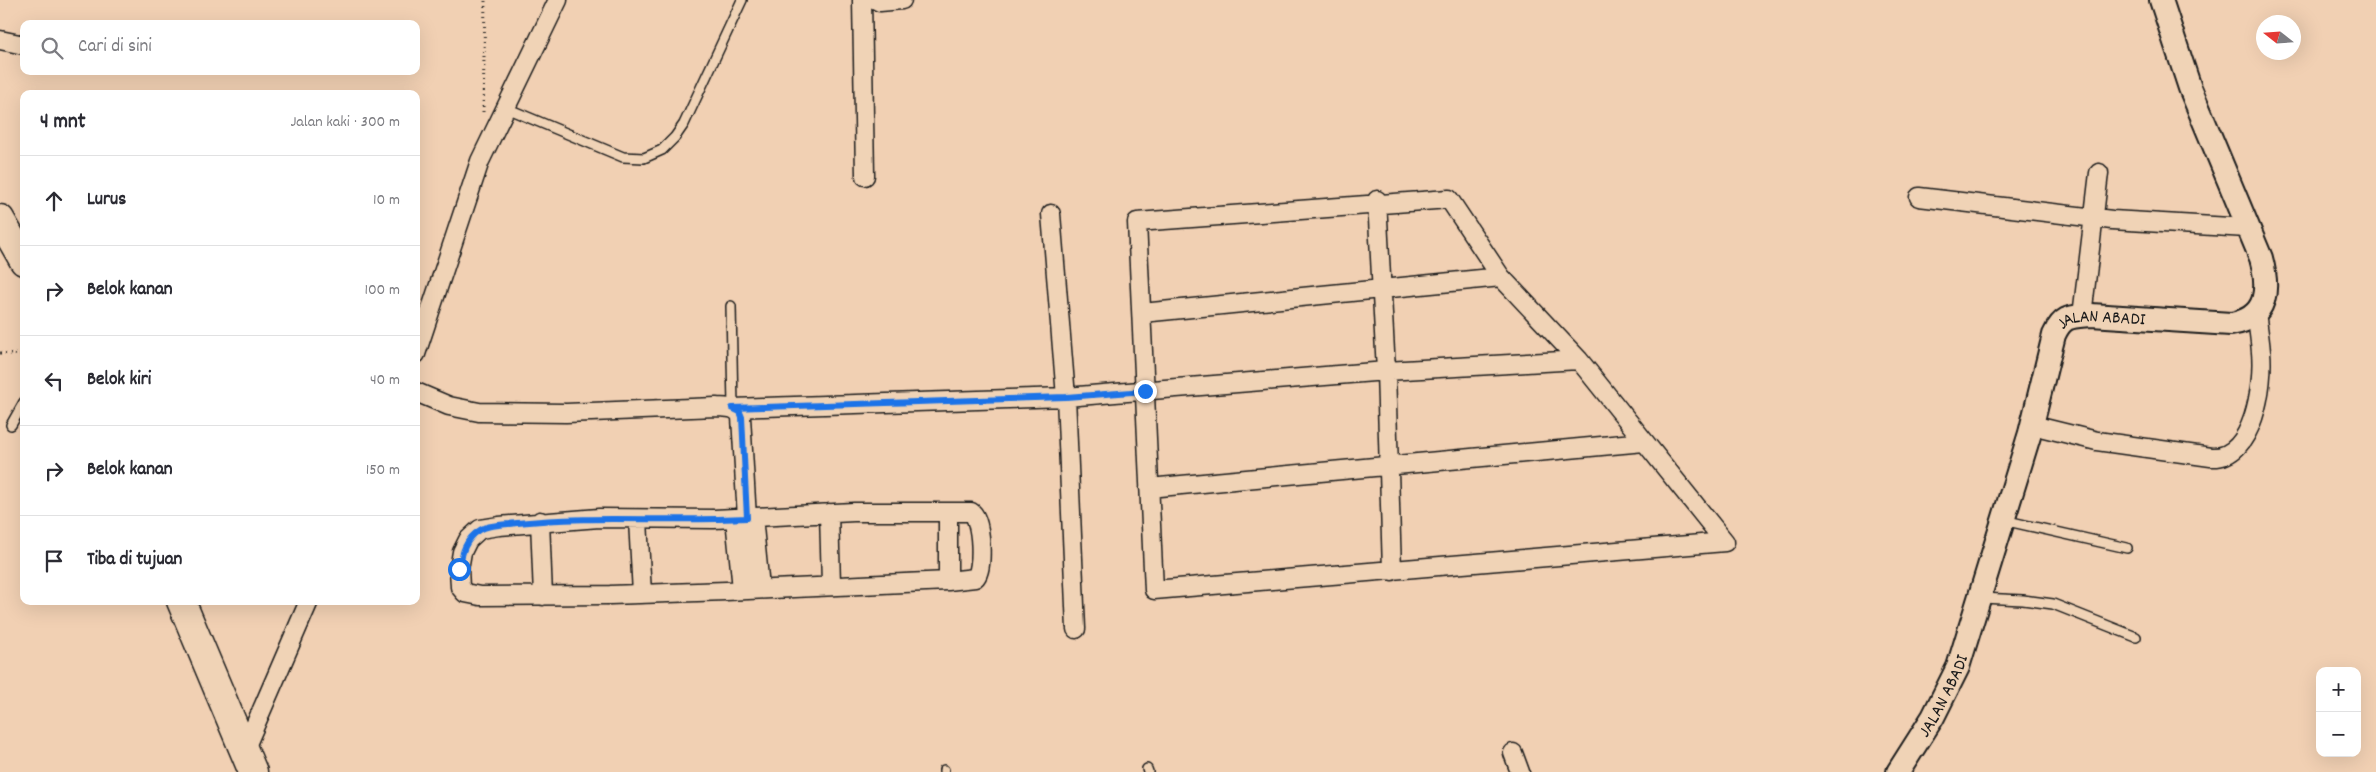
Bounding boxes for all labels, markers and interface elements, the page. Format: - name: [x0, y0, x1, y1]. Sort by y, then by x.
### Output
- north arrow: [2256, 15, 2301, 60]
- search box: [20, 20, 420, 75]
- icon: search: [38, 34, 66, 62]
- text: Cari di sini: [78, 34, 152, 61]
- text: 4 mnt: [40, 108, 85, 138]
- text: Jalan kaki · 300 m: [291, 111, 400, 134]
- icon: ahead: [40, 187, 68, 215]
- text: Lurus: [87, 187, 126, 214]
- text: 10 m: [373, 189, 400, 212]
- icon: right: [40, 277, 68, 305]
- text: Belok kanan: [87, 277, 173, 304]
- text: 100 m: [364, 279, 400, 302]
- street label: JALAN ABADI: [2051, 305, 2146, 336]
- icon: left: [40, 367, 68, 395]
- text: Belok kiri: [87, 367, 151, 394]
- text: 40 m: [370, 369, 400, 392]
- route end: [1134, 380, 1157, 403]
- icon: right: [40, 457, 68, 485]
- text: Belok kanan: [87, 457, 173, 484]
- text: 150 m: [366, 459, 400, 482]
- icon: arrive: [40, 547, 68, 575]
- text: Tiba di tujuan: [87, 547, 182, 574]
- route start: [448, 558, 471, 581]
- street label: JALAN ABADI: [1913, 651, 1976, 743]
- map controls: [2316, 667, 2361, 757]
- button: +: [2316, 667, 2361, 712]
- button: −: [2316, 712, 2361, 757]

